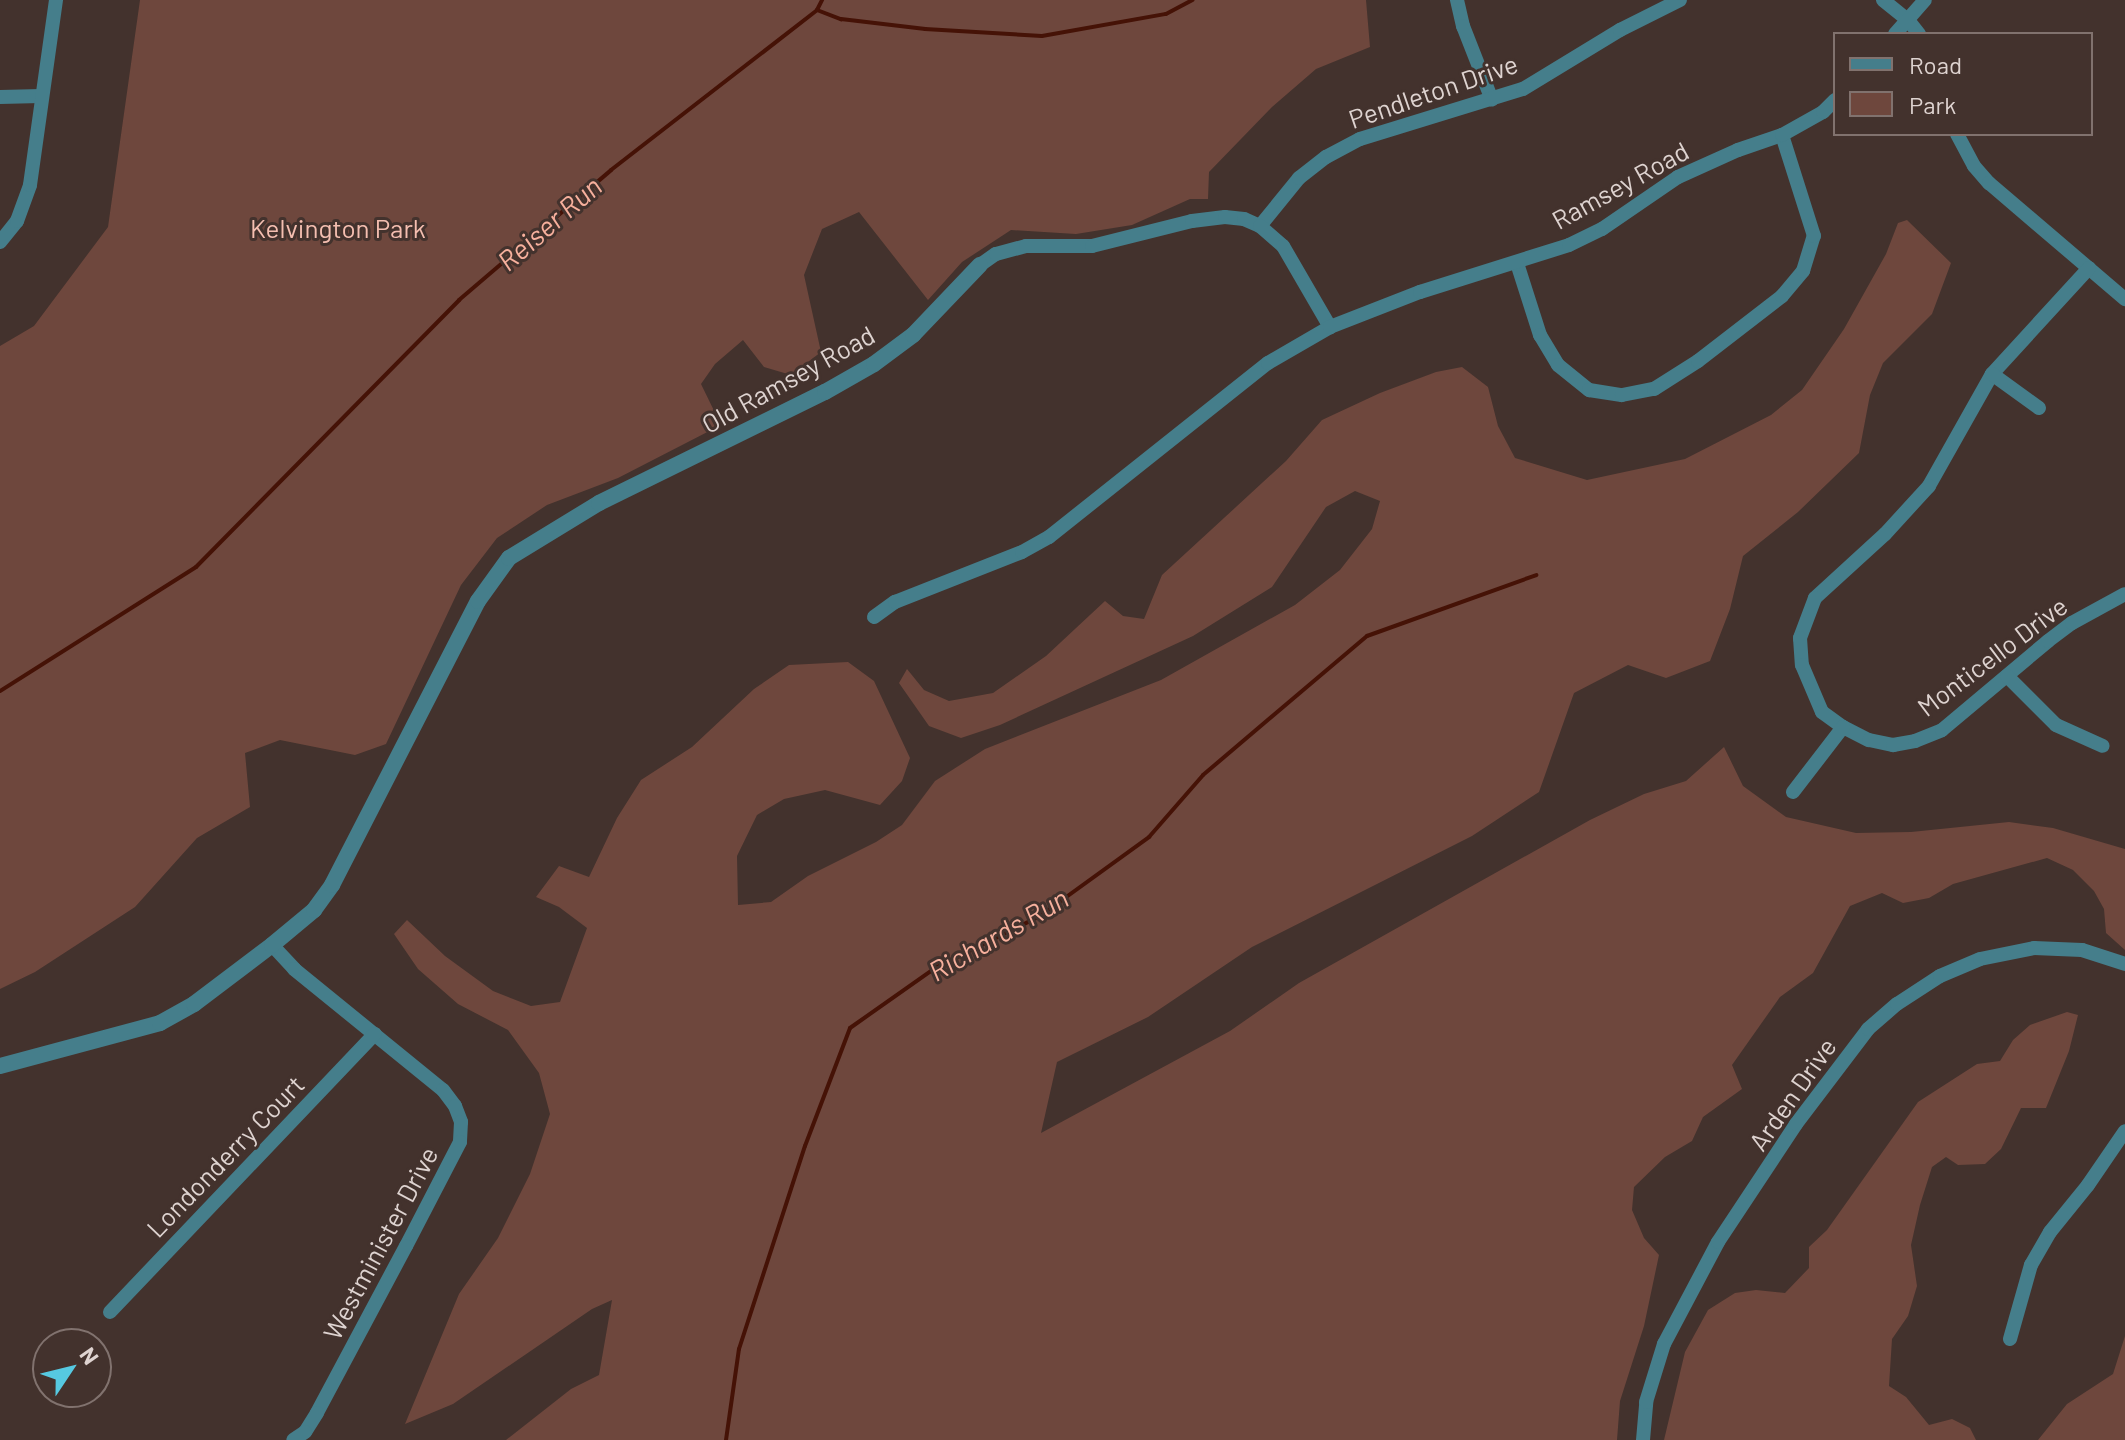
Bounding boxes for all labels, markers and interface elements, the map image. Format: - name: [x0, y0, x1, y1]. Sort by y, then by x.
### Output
- legend: [1833, 32, 2093, 136]
- street label: Pendleton Drive: [1344, 47, 1522, 135]
- text: Road: [1909, 50, 1962, 79]
- text: Park: [1909, 90, 1956, 119]
- street label: Ramsey Road: [1546, 135, 1694, 235]
- water label: Reiser Run: [490, 169, 608, 277]
- park label: Kelvington Park: [250, 212, 426, 244]
- street label: Old Ramsey Road: [696, 319, 880, 439]
- street label: Monticello Drive: [1911, 590, 2073, 722]
- water label: Richards Run: [922, 880, 1074, 988]
- street label: Arden Drive: [1742, 1032, 1842, 1156]
- street label: Londonderry Court: [140, 1069, 310, 1243]
- street label: Westminister Drive: [316, 1141, 444, 1345]
- north arrow: [32, 1328, 112, 1408]
- text: N: [75, 1342, 105, 1369]

